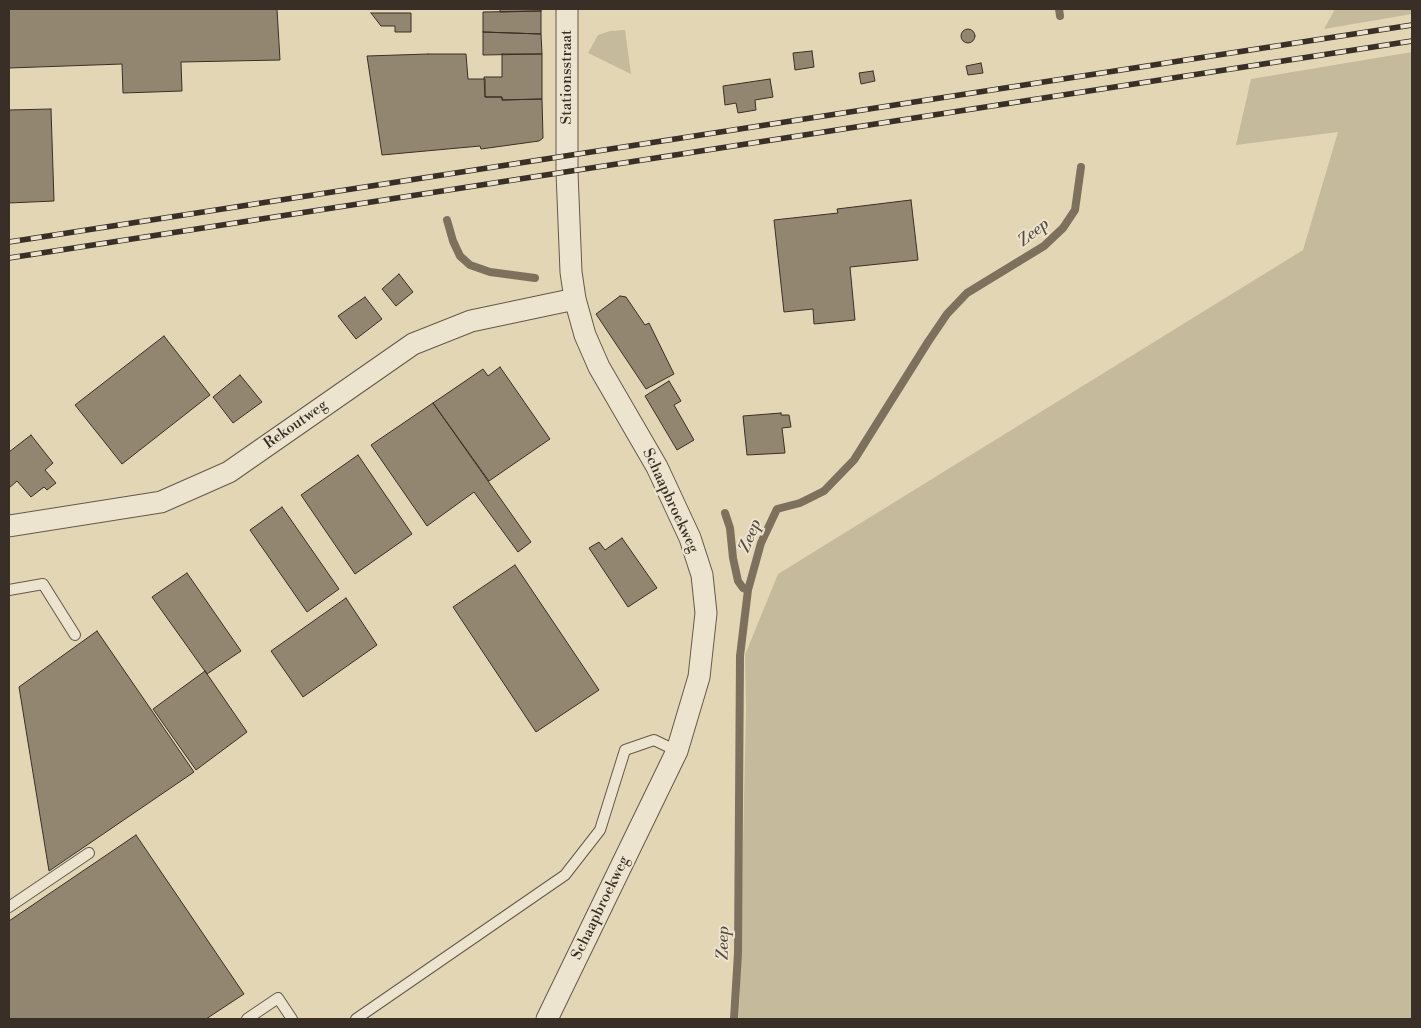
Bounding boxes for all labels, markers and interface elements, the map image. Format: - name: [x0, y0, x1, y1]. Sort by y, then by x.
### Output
- street label: Stationsstraat: [558, 30, 576, 124]
- water label: Zeep: [1014, 215, 1054, 251]
- street label: Rekoutweg: [261, 397, 331, 453]
- street label: Schaapbroekweg: [638, 446, 702, 556]
- water label: Zeep: [736, 516, 766, 556]
- street label: Schaapbroekweg: [568, 853, 634, 963]
- water label: Zeep: [714, 926, 734, 960]

